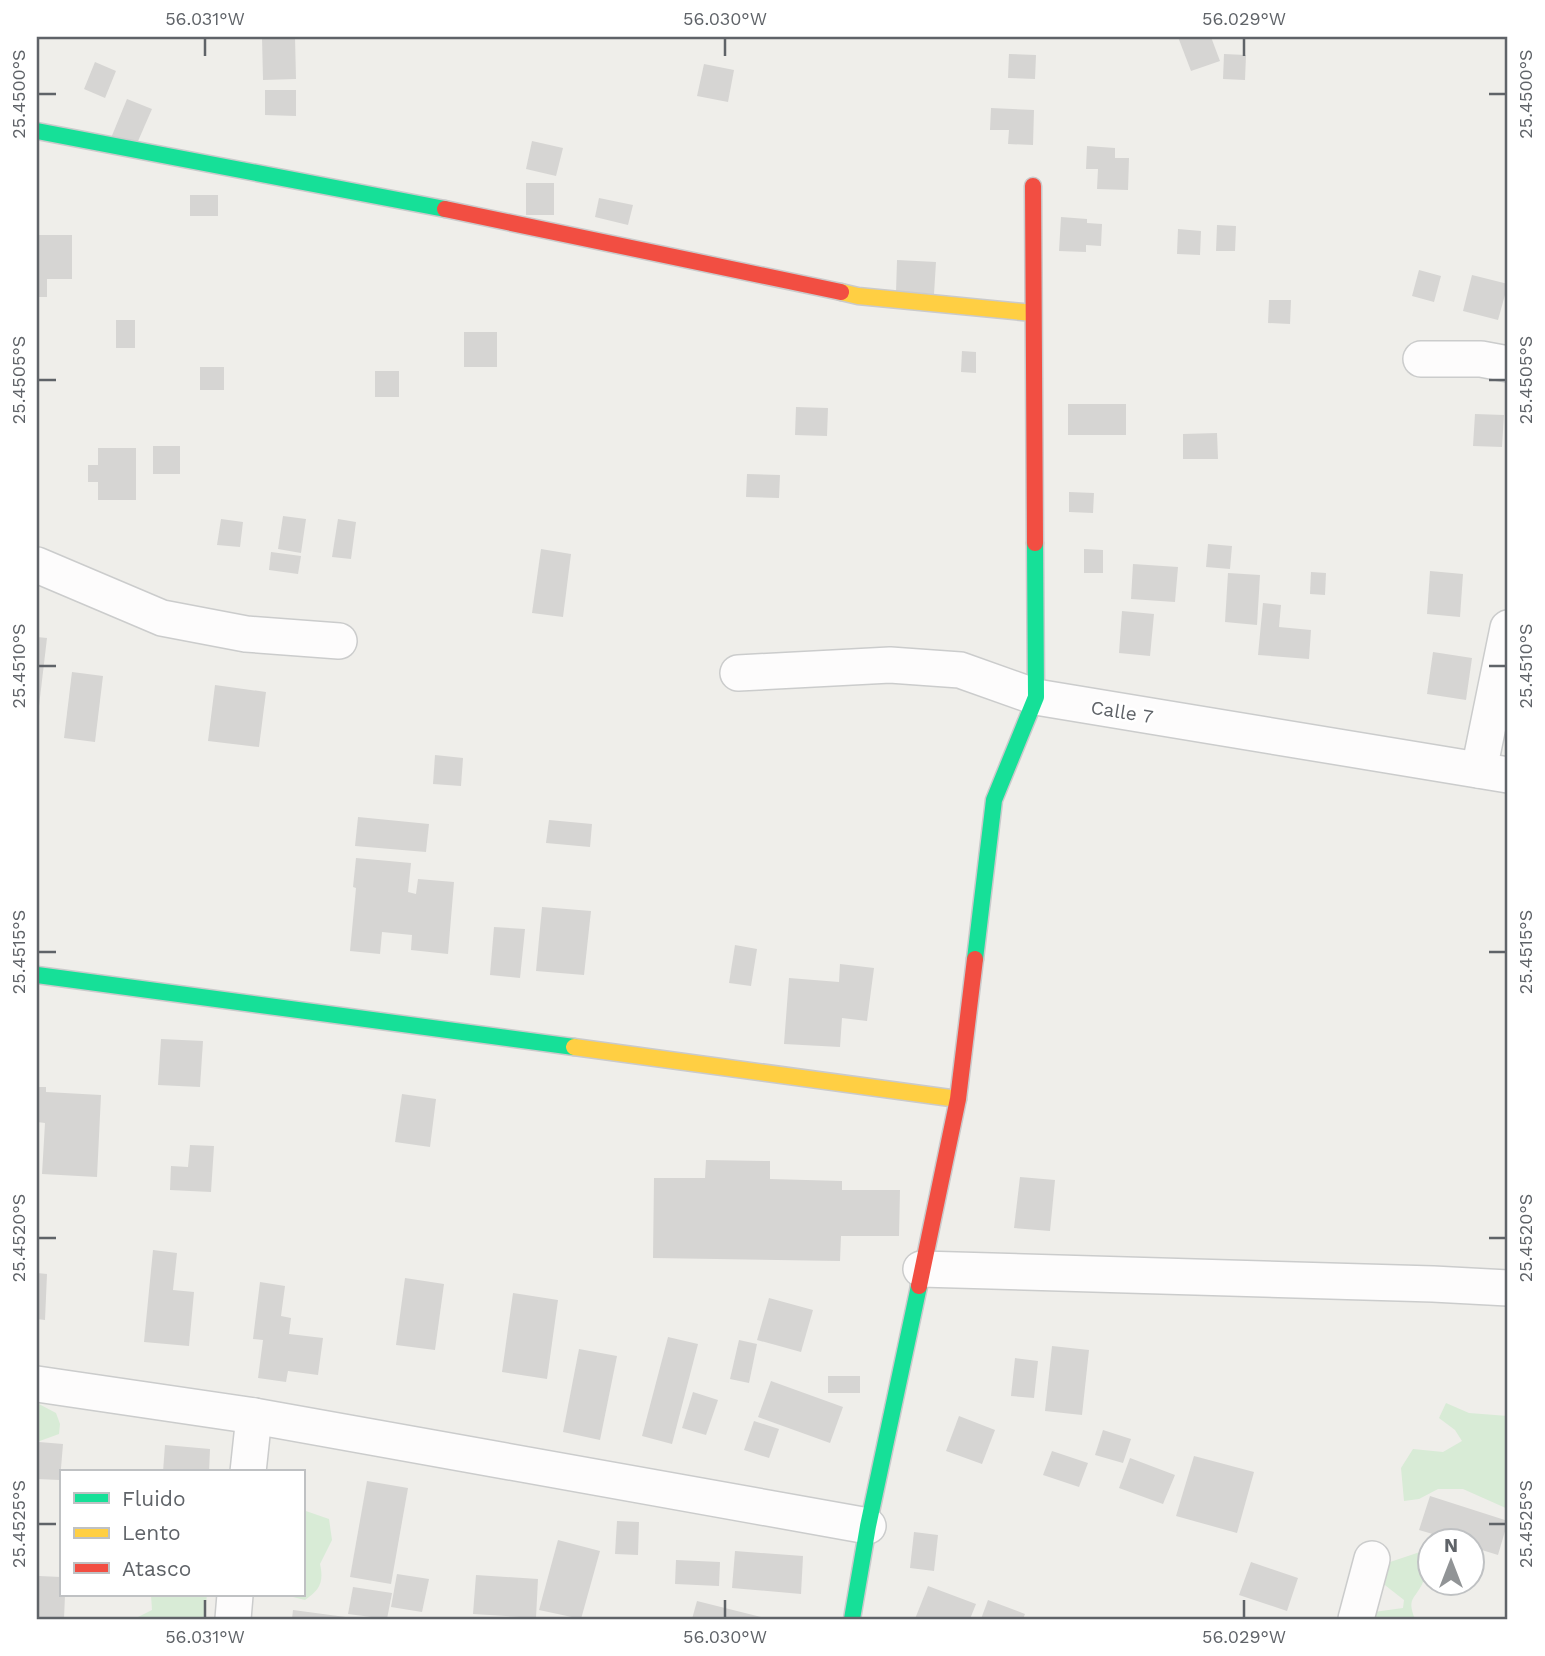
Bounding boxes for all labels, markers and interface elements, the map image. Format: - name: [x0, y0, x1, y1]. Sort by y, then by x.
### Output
- text: 56.031°W: [165, 8, 245, 29]
- text: 56.030°W: [683, 8, 767, 29]
- text: 56.029°W: [1202, 8, 1286, 29]
- text: 25.4500°S: [8, 49, 29, 139]
- text: 25.4500°S: [1515, 49, 1536, 139]
- text: 25.4505°S: [8, 336, 29, 424]
- text: 25.4505°S: [1515, 336, 1536, 424]
- text: 25.4510°S: [8, 623, 29, 709]
- text: 25.4510°S: [1515, 623, 1536, 709]
- street label: Calle 7: [1089, 696, 1155, 728]
- text: 25.4515°S: [8, 910, 29, 994]
- text: 25.4515°S: [1515, 910, 1536, 994]
- text: 25.4520°S: [8, 1194, 29, 1282]
- text: 25.4520°S: [1515, 1194, 1536, 1282]
- legend: [60, 1470, 304, 1596]
- text: 25.4525°S: [8, 1480, 29, 1568]
- text: 25.4525°S: [1515, 1480, 1536, 1568]
- text: Fluido: [122, 1486, 186, 1511]
- text: Lento: [122, 1520, 181, 1545]
- north arrow: [1416, 1526, 1486, 1596]
- text: N: [1444, 1534, 1458, 1557]
- text: Atasco: [122, 1556, 191, 1581]
- text: 56.031°W: [165, 1626, 245, 1647]
- text: 56.030°W: [683, 1626, 767, 1647]
- text: 56.029°W: [1202, 1626, 1286, 1647]

